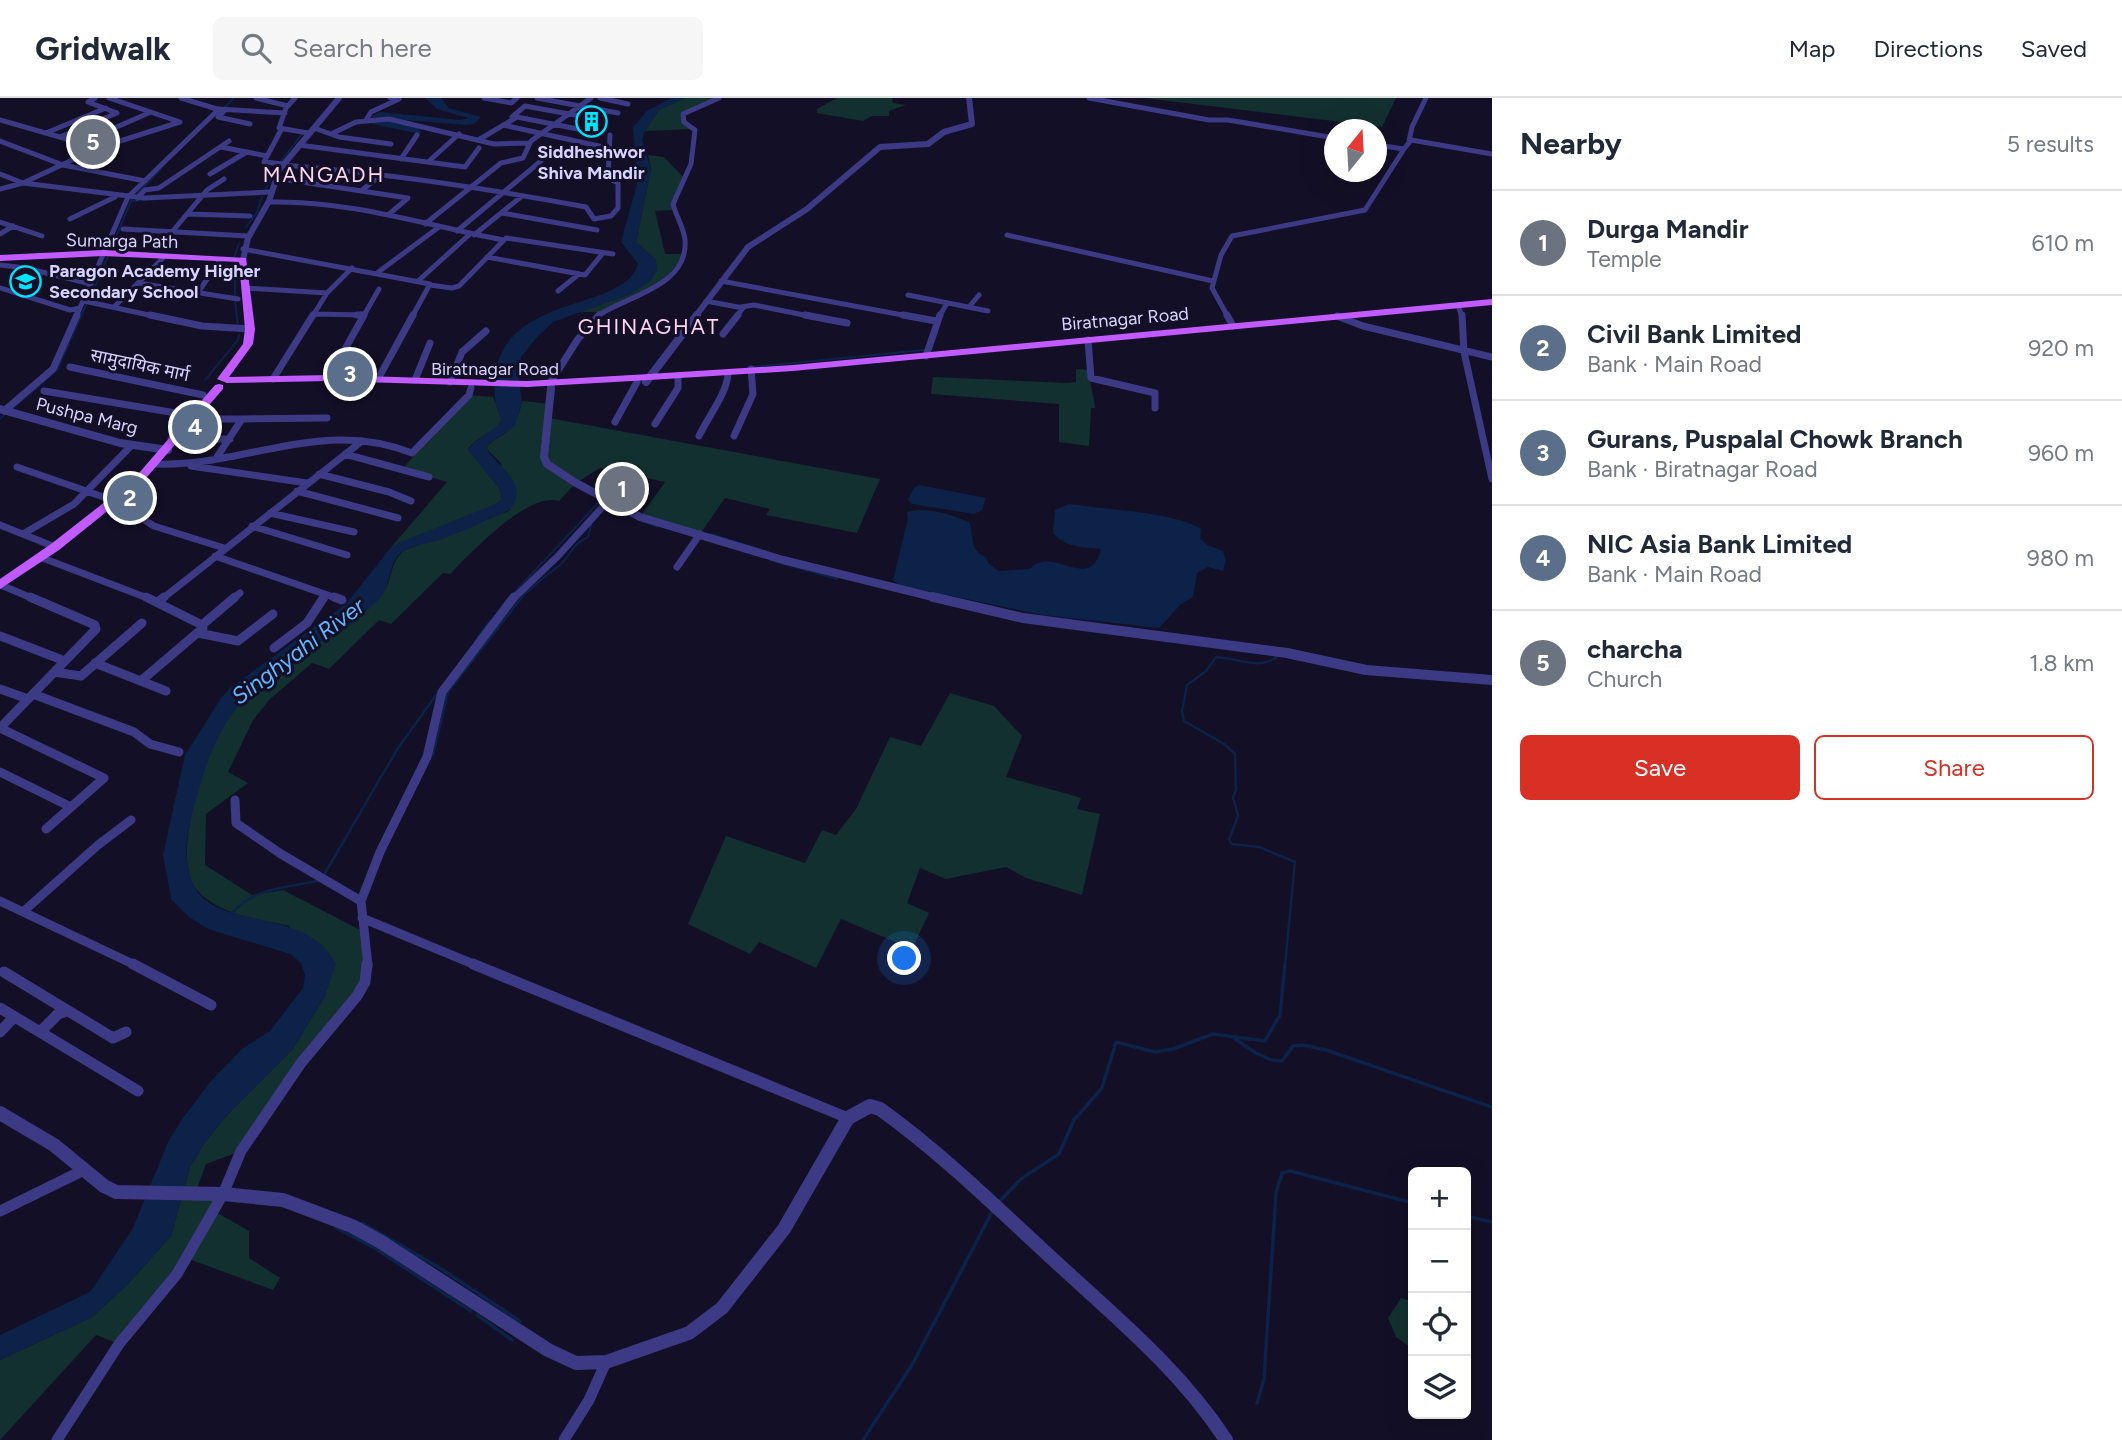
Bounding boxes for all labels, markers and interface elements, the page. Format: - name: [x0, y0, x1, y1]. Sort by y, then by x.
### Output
- search box: [213, 17, 703, 80]
- text: Gridwalk: [35, 29, 171, 68]
- icon: search: [237, 29, 275, 67]
- text: Search here: [293, 32, 432, 64]
- text: Map: [1789, 34, 1835, 63]
- text: Directions: [1873, 34, 1983, 63]
- text: Saved: [2021, 34, 2087, 63]
- building icon: Siddheshwor Shiva Mandir: [574, 105, 608, 139]
- pin: 5: [70, 116, 116, 168]
- north arrow: [1324, 119, 1387, 182]
- text: Nearby: [1520, 125, 1622, 162]
- text: 5 results: [2007, 130, 2094, 158]
- place label: Siddheshwor Shiva Mandir: [537, 141, 645, 184]
- district label: MANGADH: [263, 162, 385, 187]
- text: Durga Mandir: [1587, 213, 1749, 245]
- street label: Sumarga Path: [66, 229, 178, 253]
- text: 1: [1538, 229, 1548, 257]
- text: 610 m: [2031, 229, 2094, 257]
- text: Temple: [1587, 245, 1662, 273]
- place label: Paragon Academy Higher Secondary School: [49, 260, 261, 303]
- school or university icon: Paragon Academy Higher Secondary School: [9, 264, 43, 298]
- street label: Biratnagar Road: [1060, 302, 1190, 336]
- district label: GHINAGHAT: [578, 314, 720, 339]
- text: Civil Bank Limited: [1587, 318, 1802, 350]
- text: 2: [1536, 334, 1550, 362]
- text: 920 m: [2028, 334, 2094, 362]
- street label: सामुदायिक मार्ग: [88, 344, 193, 387]
- pin: 3: [327, 348, 373, 400]
- text: Bank · Main Road: [1587, 350, 1762, 378]
- street label: Biratnagar Road: [431, 358, 559, 380]
- street label: Pushpa Marg: [34, 393, 140, 439]
- pin: 4: [172, 401, 218, 453]
- text: Gurans, Puspalal Chowk Branch: [1587, 423, 1963, 455]
- text: 3: [1537, 439, 1549, 467]
- text: 960 m: [2028, 439, 2094, 467]
- text: Bank · Biratnagar Road: [1587, 455, 1818, 483]
- pin: 1: [599, 463, 645, 515]
- pin: 2: [107, 472, 153, 524]
- text: NIC Asia Bank Limited: [1587, 528, 1852, 560]
- text: 4: [1536, 544, 1550, 572]
- text: 980 m: [2027, 544, 2094, 572]
- text: Bank · Main Road: [1587, 560, 1762, 588]
- water label: Singhyahi River: [226, 591, 371, 710]
- text: charcha: [1587, 633, 1683, 665]
- text: 5: [1536, 649, 1550, 677]
- text: 1.8 km: [2029, 649, 2094, 677]
- text: Church: [1587, 665, 1662, 693]
- button: Save: [1520, 735, 1800, 800]
- button: Share: [1814, 735, 2094, 800]
- your location: [887, 941, 921, 975]
- map controls: [1408, 1167, 1471, 1419]
- button: +: [1408, 1167, 1471, 1230]
- button: −: [1408, 1230, 1471, 1293]
- button: locate: [1408, 1293, 1471, 1356]
- button: layers: [1408, 1356, 1471, 1419]

